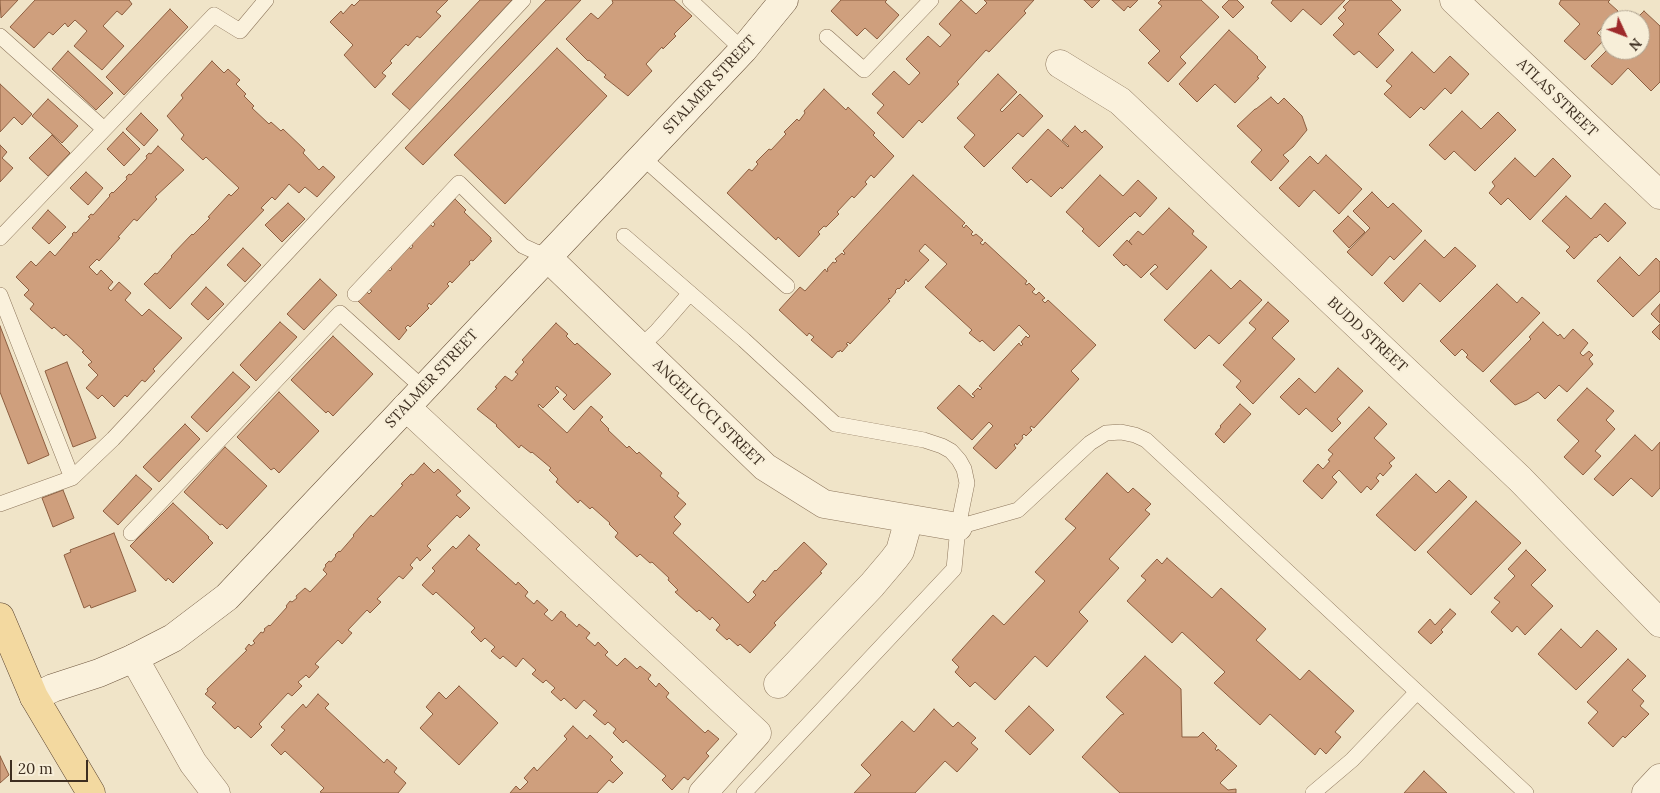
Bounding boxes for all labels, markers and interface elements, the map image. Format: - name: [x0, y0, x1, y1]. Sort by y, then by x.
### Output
- north arrow: [1600, 10, 1650, 60]
- street label: STALMER STREET: [660, 32, 760, 138]
- text: N: [1625, 34, 1646, 55]
- street label: ATLAS STREET: [1513, 55, 1601, 141]
- street label: BUDD STREET: [1323, 293, 1411, 377]
- street label: STALMER STREET: [382, 326, 482, 432]
- street label: ANGELUCCI STREET: [649, 355, 767, 471]
- scale bar: [12, 750, 90, 782]
- text: 20 m: [18, 759, 53, 778]

